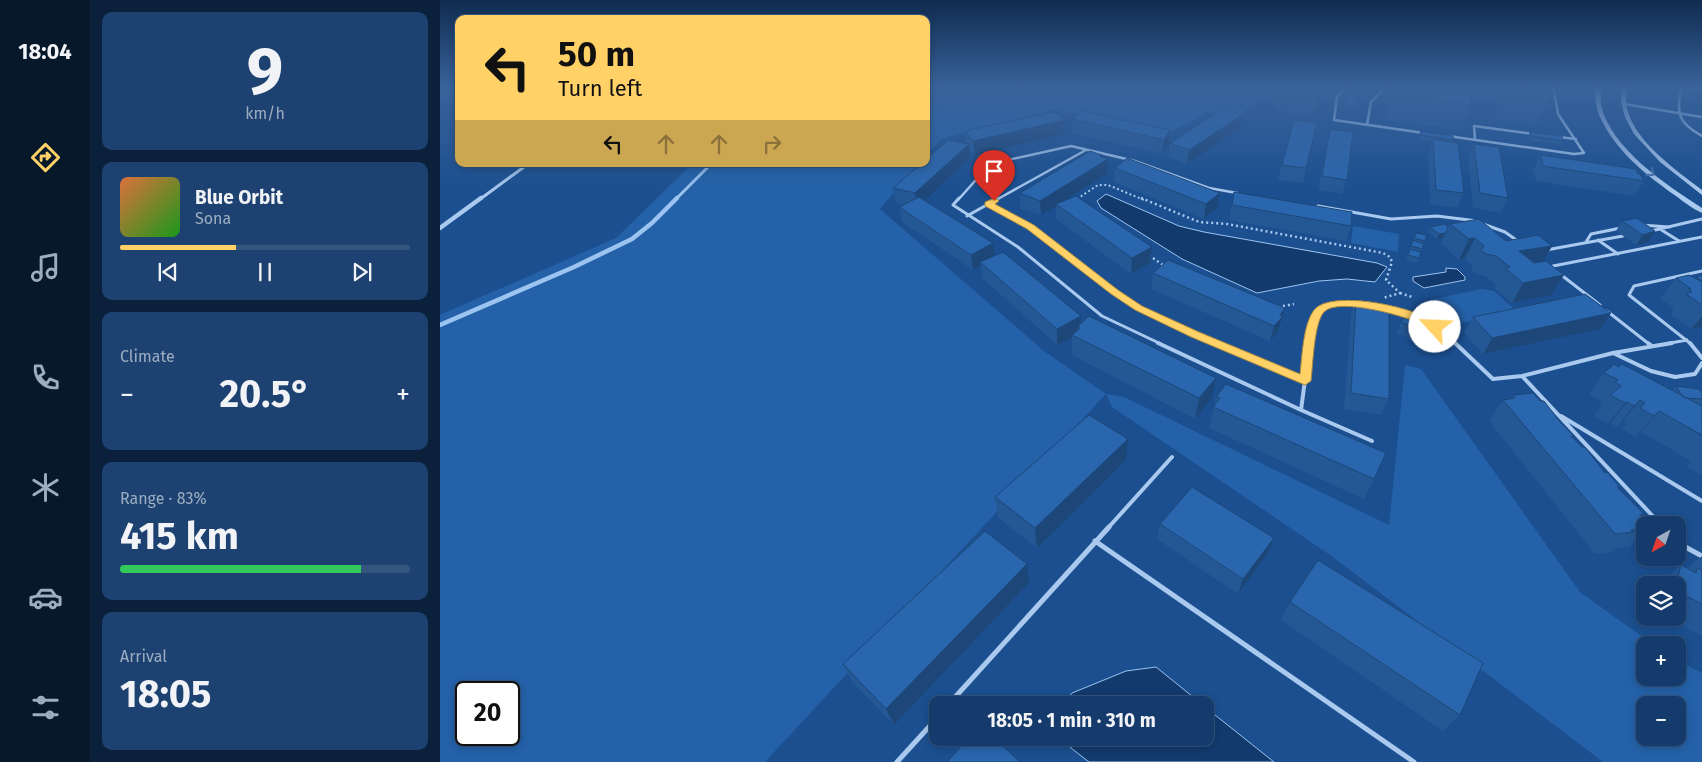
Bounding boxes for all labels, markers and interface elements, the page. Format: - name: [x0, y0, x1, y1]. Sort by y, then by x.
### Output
- text: 9: [247, 32, 283, 110]
- text: 50 m: [558, 33, 635, 75]
- icon: left: [475, 35, 540, 100]
- text: 18:04: [18, 38, 72, 65]
- text: Turn left: [558, 75, 642, 102]
- text: km/h: [245, 104, 285, 123]
- icon: left: [599, 130, 627, 158]
- icon: ahead: [652, 130, 680, 158]
- icon: ahead: [705, 130, 733, 158]
- icon: right: [758, 130, 786, 158]
- icon: directions: [28, 140, 63, 175]
- pin: [973, 150, 1015, 201]
- icon: arrive: [980, 157, 1008, 185]
- one-way arrow: [1645, 168, 1654, 176]
- text: Blue Orbit: [195, 186, 283, 209]
- text: Sona: [195, 209, 231, 228]
- icon: music: [28, 250, 63, 285]
- icon: previous: [154, 258, 182, 286]
- icon: pause: [251, 258, 279, 286]
- icon: next: [348, 258, 376, 286]
- position arrow: [1408, 300, 1460, 352]
- text: Climate: [120, 347, 175, 366]
- icon: phone: [28, 360, 63, 395]
- text: 20.5°: [219, 371, 311, 417]
- text: −: [120, 378, 134, 411]
- text: +: [396, 378, 410, 411]
- icon: climate: [28, 470, 63, 505]
- text: Range · 83%: [120, 489, 207, 508]
- text: 415 km: [120, 513, 239, 559]
- north arrow: [1636, 516, 1686, 566]
- map controls: [1636, 516, 1686, 746]
- button: layers: [1636, 576, 1686, 626]
- icon: car: [28, 580, 63, 615]
- button: +: [1636, 636, 1686, 686]
- text: Arrival: [120, 647, 167, 666]
- text: 18:05: [120, 671, 211, 717]
- speed limit sign: 20: [455, 681, 520, 746]
- icon: filters: [28, 690, 63, 725]
- button: −: [1636, 696, 1686, 746]
- text: 18:05 · 1 min · 310 m: [987, 709, 1156, 732]

